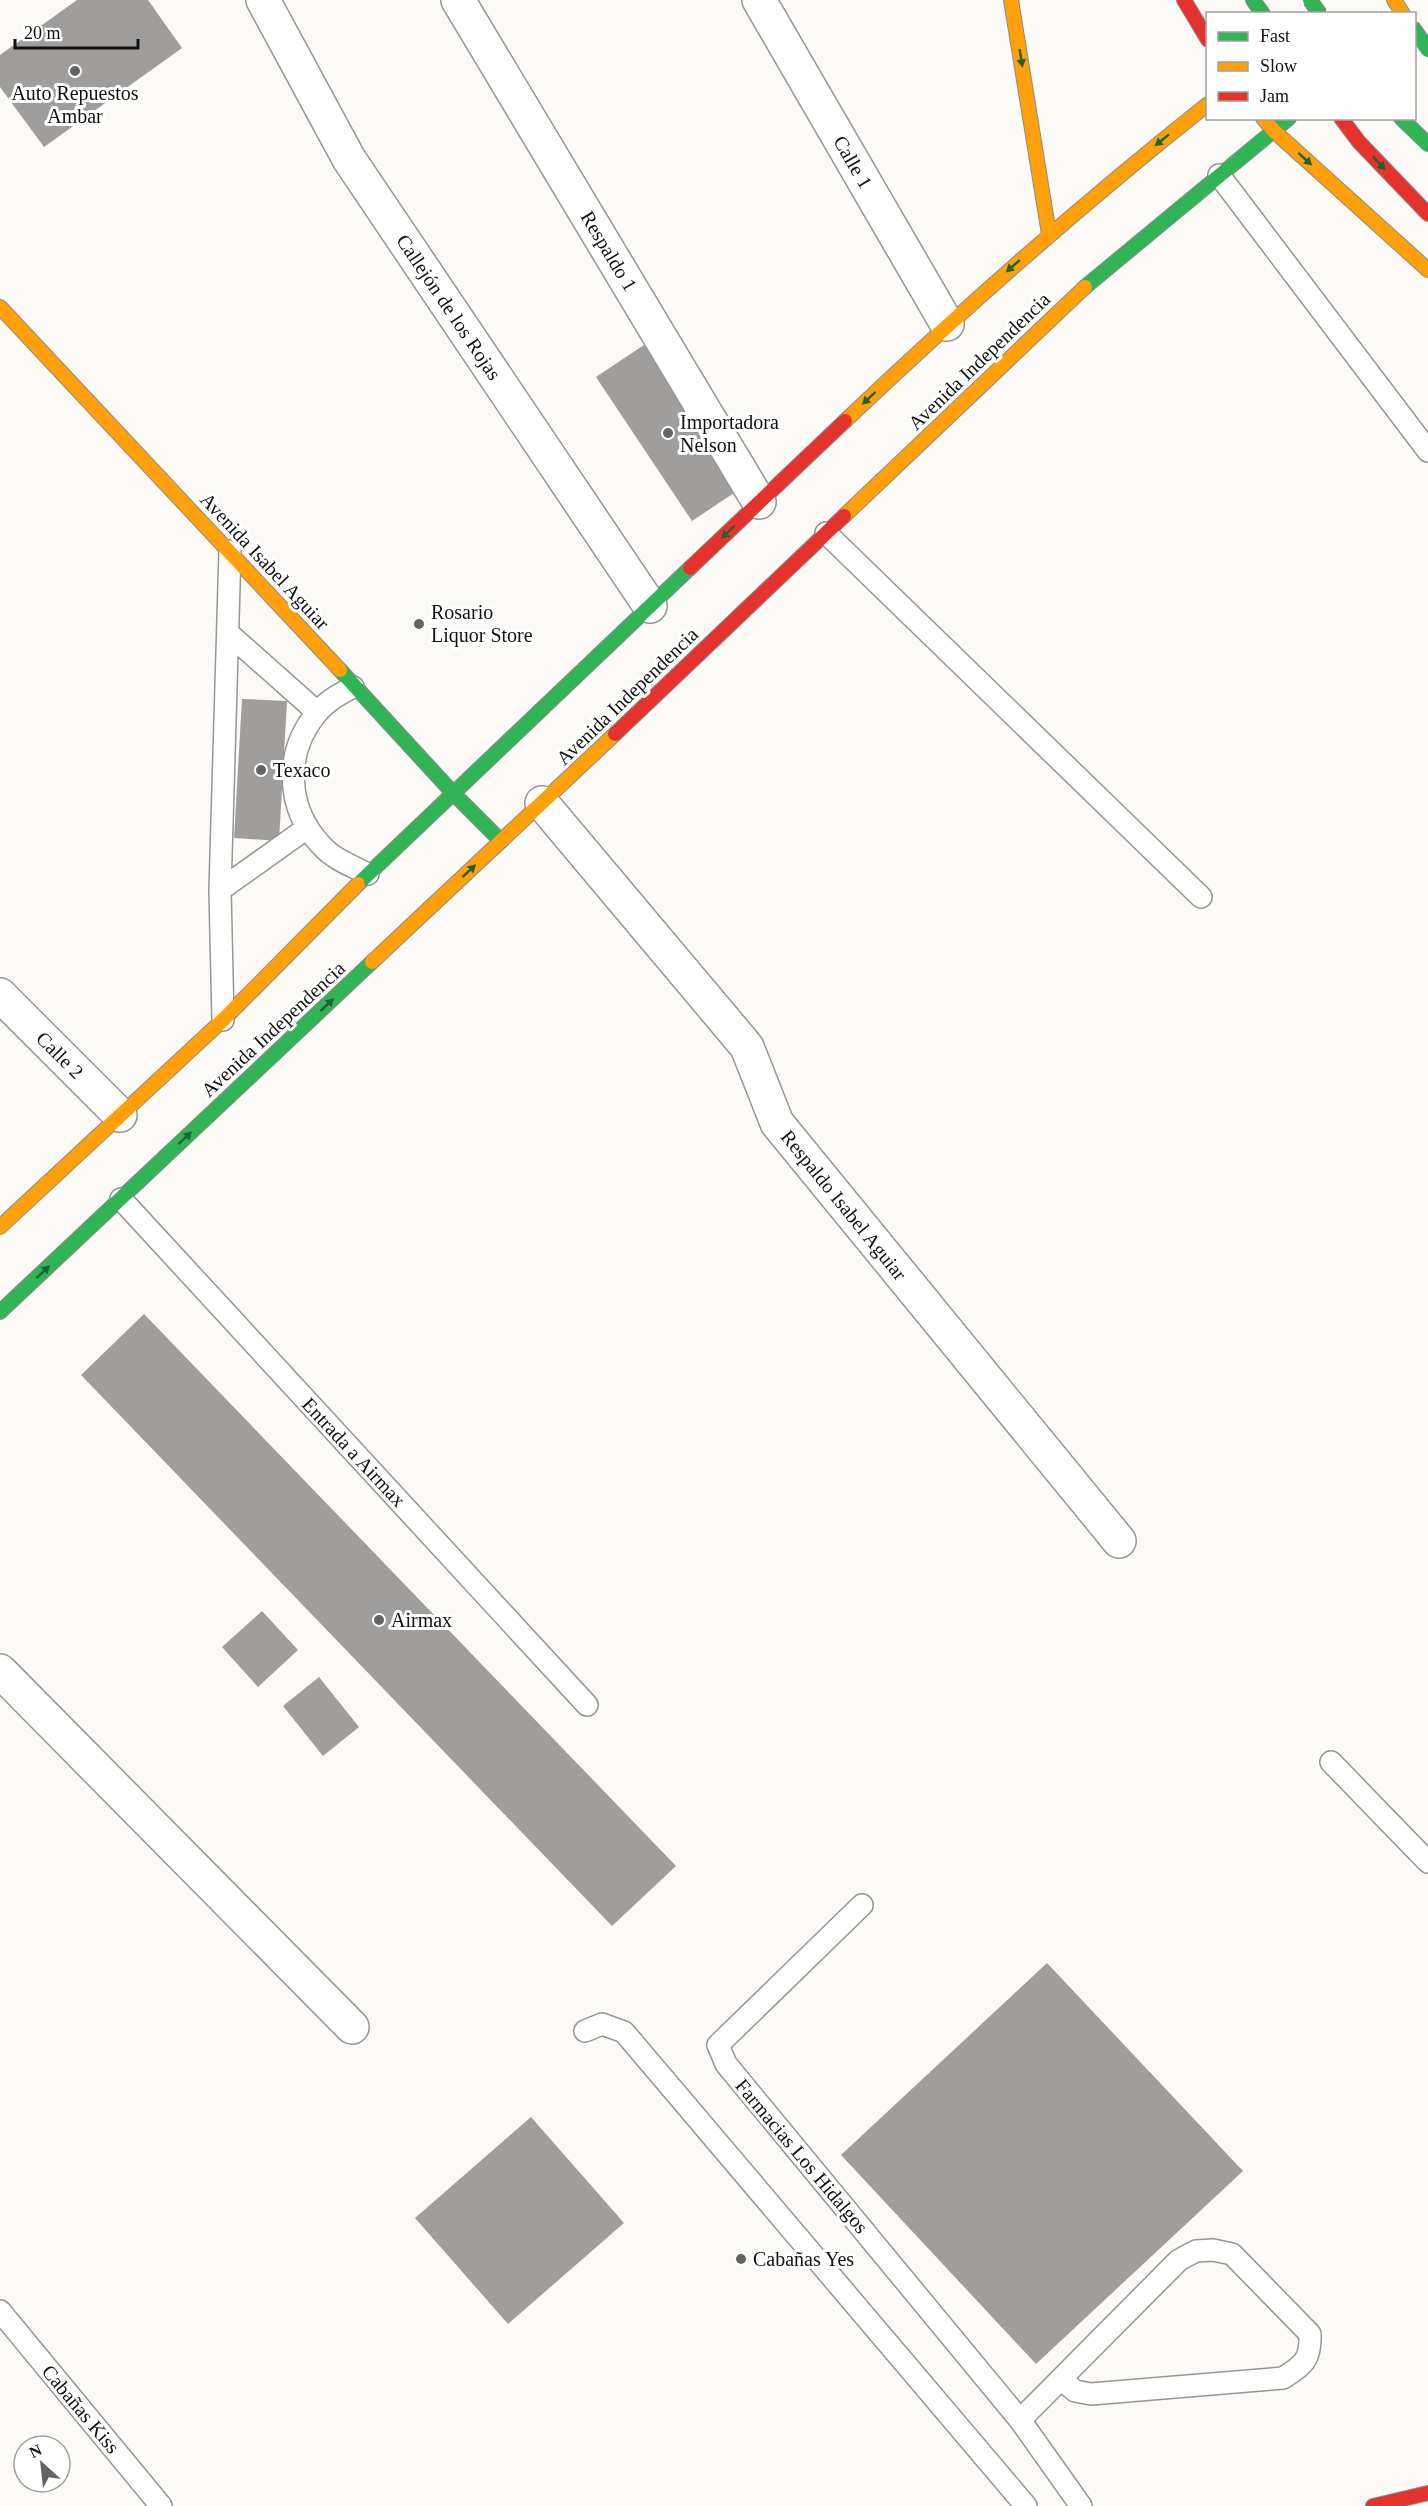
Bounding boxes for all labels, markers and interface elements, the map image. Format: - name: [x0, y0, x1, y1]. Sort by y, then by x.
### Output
- scale bar: [15, 12, 138, 50]
- legend: [1206, 12, 1416, 120]
- text: 20 m: [24, 23, 61, 43]
- text: Fast: [1260, 26, 1290, 46]
- one-way arrow: [1016, 48, 1025, 67]
- text: Slow: [1260, 56, 1297, 76]
- marker: Auto Repuestos Ambar: [68, 64, 82, 78]
- place label: Auto Repuestos Ambar: [11, 82, 139, 127]
- text: Jam: [1260, 86, 1289, 106]
- street label: Calle 1: [829, 132, 877, 192]
- one-way arrow: [1154, 134, 1170, 147]
- one-way arrow: [1297, 152, 1312, 165]
- one-way arrow: [1372, 155, 1386, 170]
- street label: Respaldo 1: [576, 207, 641, 296]
- street label: Callejón de los Rojas: [391, 230, 506, 385]
- one-way arrow: [1006, 259, 1021, 272]
- street label: Avenida Independencia: [904, 288, 1055, 435]
- one-way arrow: [862, 391, 877, 405]
- place label: Importadora Nelson: [680, 411, 779, 456]
- marker: Importadora Nelson: [661, 426, 675, 440]
- street label: Avenida Isabel Aguiar: [195, 488, 334, 635]
- one-way arrow: [720, 525, 735, 539]
- place label: Rosario Liquor Store: [431, 601, 533, 647]
- marker: Rosario Liquor Store: [412, 617, 426, 631]
- street label: Avenida Independencia: [552, 623, 703, 770]
- place label: Texaco: [273, 759, 330, 781]
- marker: Texaco: [254, 763, 268, 777]
- one-way arrow: [462, 865, 476, 879]
- street label: Avenida Independencia: [197, 957, 350, 1102]
- one-way arrow: [319, 999, 334, 1012]
- street label: Calle 2: [32, 1027, 88, 1083]
- street label: Respaldo Isabel Aguiar: [776, 1126, 911, 1285]
- one-way arrow: [177, 1132, 191, 1146]
- one-way arrow: [35, 1265, 50, 1279]
- street label: Entrada a Airmax: [298, 1393, 410, 1511]
- place label: Airmax: [391, 1609, 452, 1631]
- marker: Airmax: [372, 1613, 386, 1627]
- street label: Farmacias Los Hidalgos: [730, 2074, 873, 2238]
- place label: Cabañas Yes: [753, 2248, 854, 2270]
- marker: Cabañas Yes: [734, 2252, 748, 2266]
- street label: Cabañas Kiss: [38, 2360, 124, 2458]
- north arrow: [12, 2434, 72, 2494]
- text: N: [26, 2441, 45, 2461]

